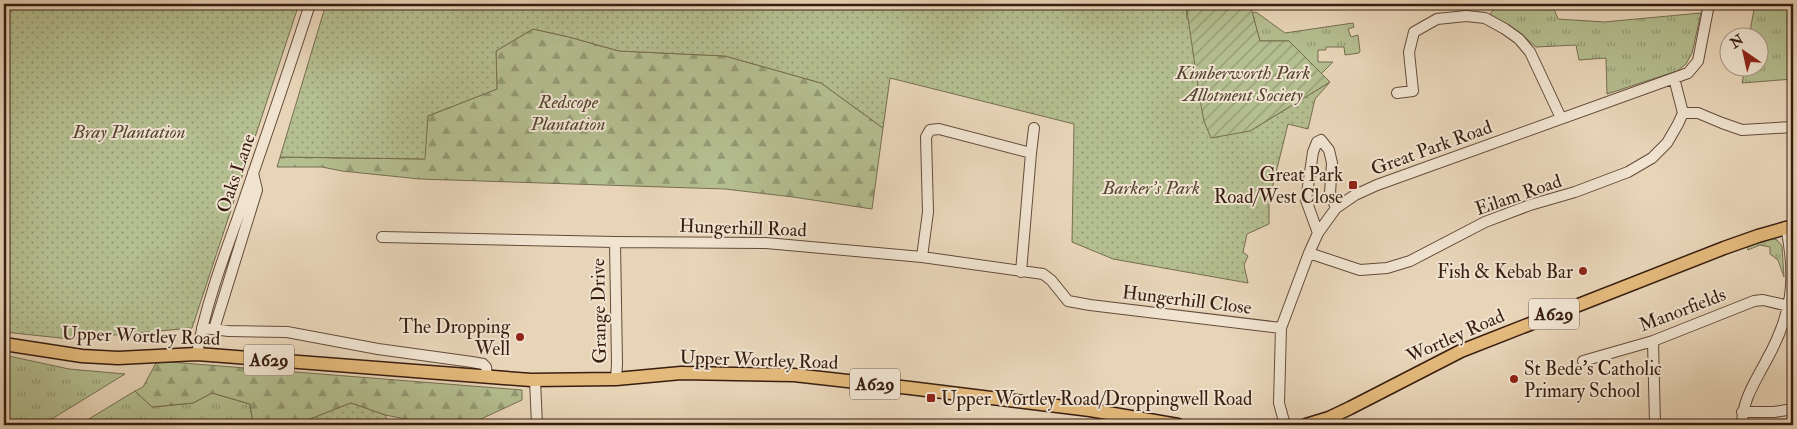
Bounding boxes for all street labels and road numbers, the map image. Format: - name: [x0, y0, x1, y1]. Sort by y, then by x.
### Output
- street label: Great Park Road: [1367, 115, 1496, 181]
- street label: Oaks Lane: [211, 131, 261, 216]
- street label: Eilam Road: [1472, 169, 1565, 221]
- street label: Hungerhill Road: [679, 214, 808, 242]
- street label: Grange Drive: [586, 258, 612, 364]
- street label: Hungerhill Close: [1121, 280, 1253, 320]
- street label: Manorfields: [1636, 282, 1729, 337]
- road number: A629: [1529, 298, 1579, 329]
- street label: Wortley Road: [1402, 303, 1509, 369]
- street label: Upper Wortley Road: [61, 321, 221, 352]
- road number: A629: [244, 344, 294, 376]
- street label: Upper Wortley Road: [679, 345, 839, 376]
- road number: A629: [850, 368, 900, 399]

